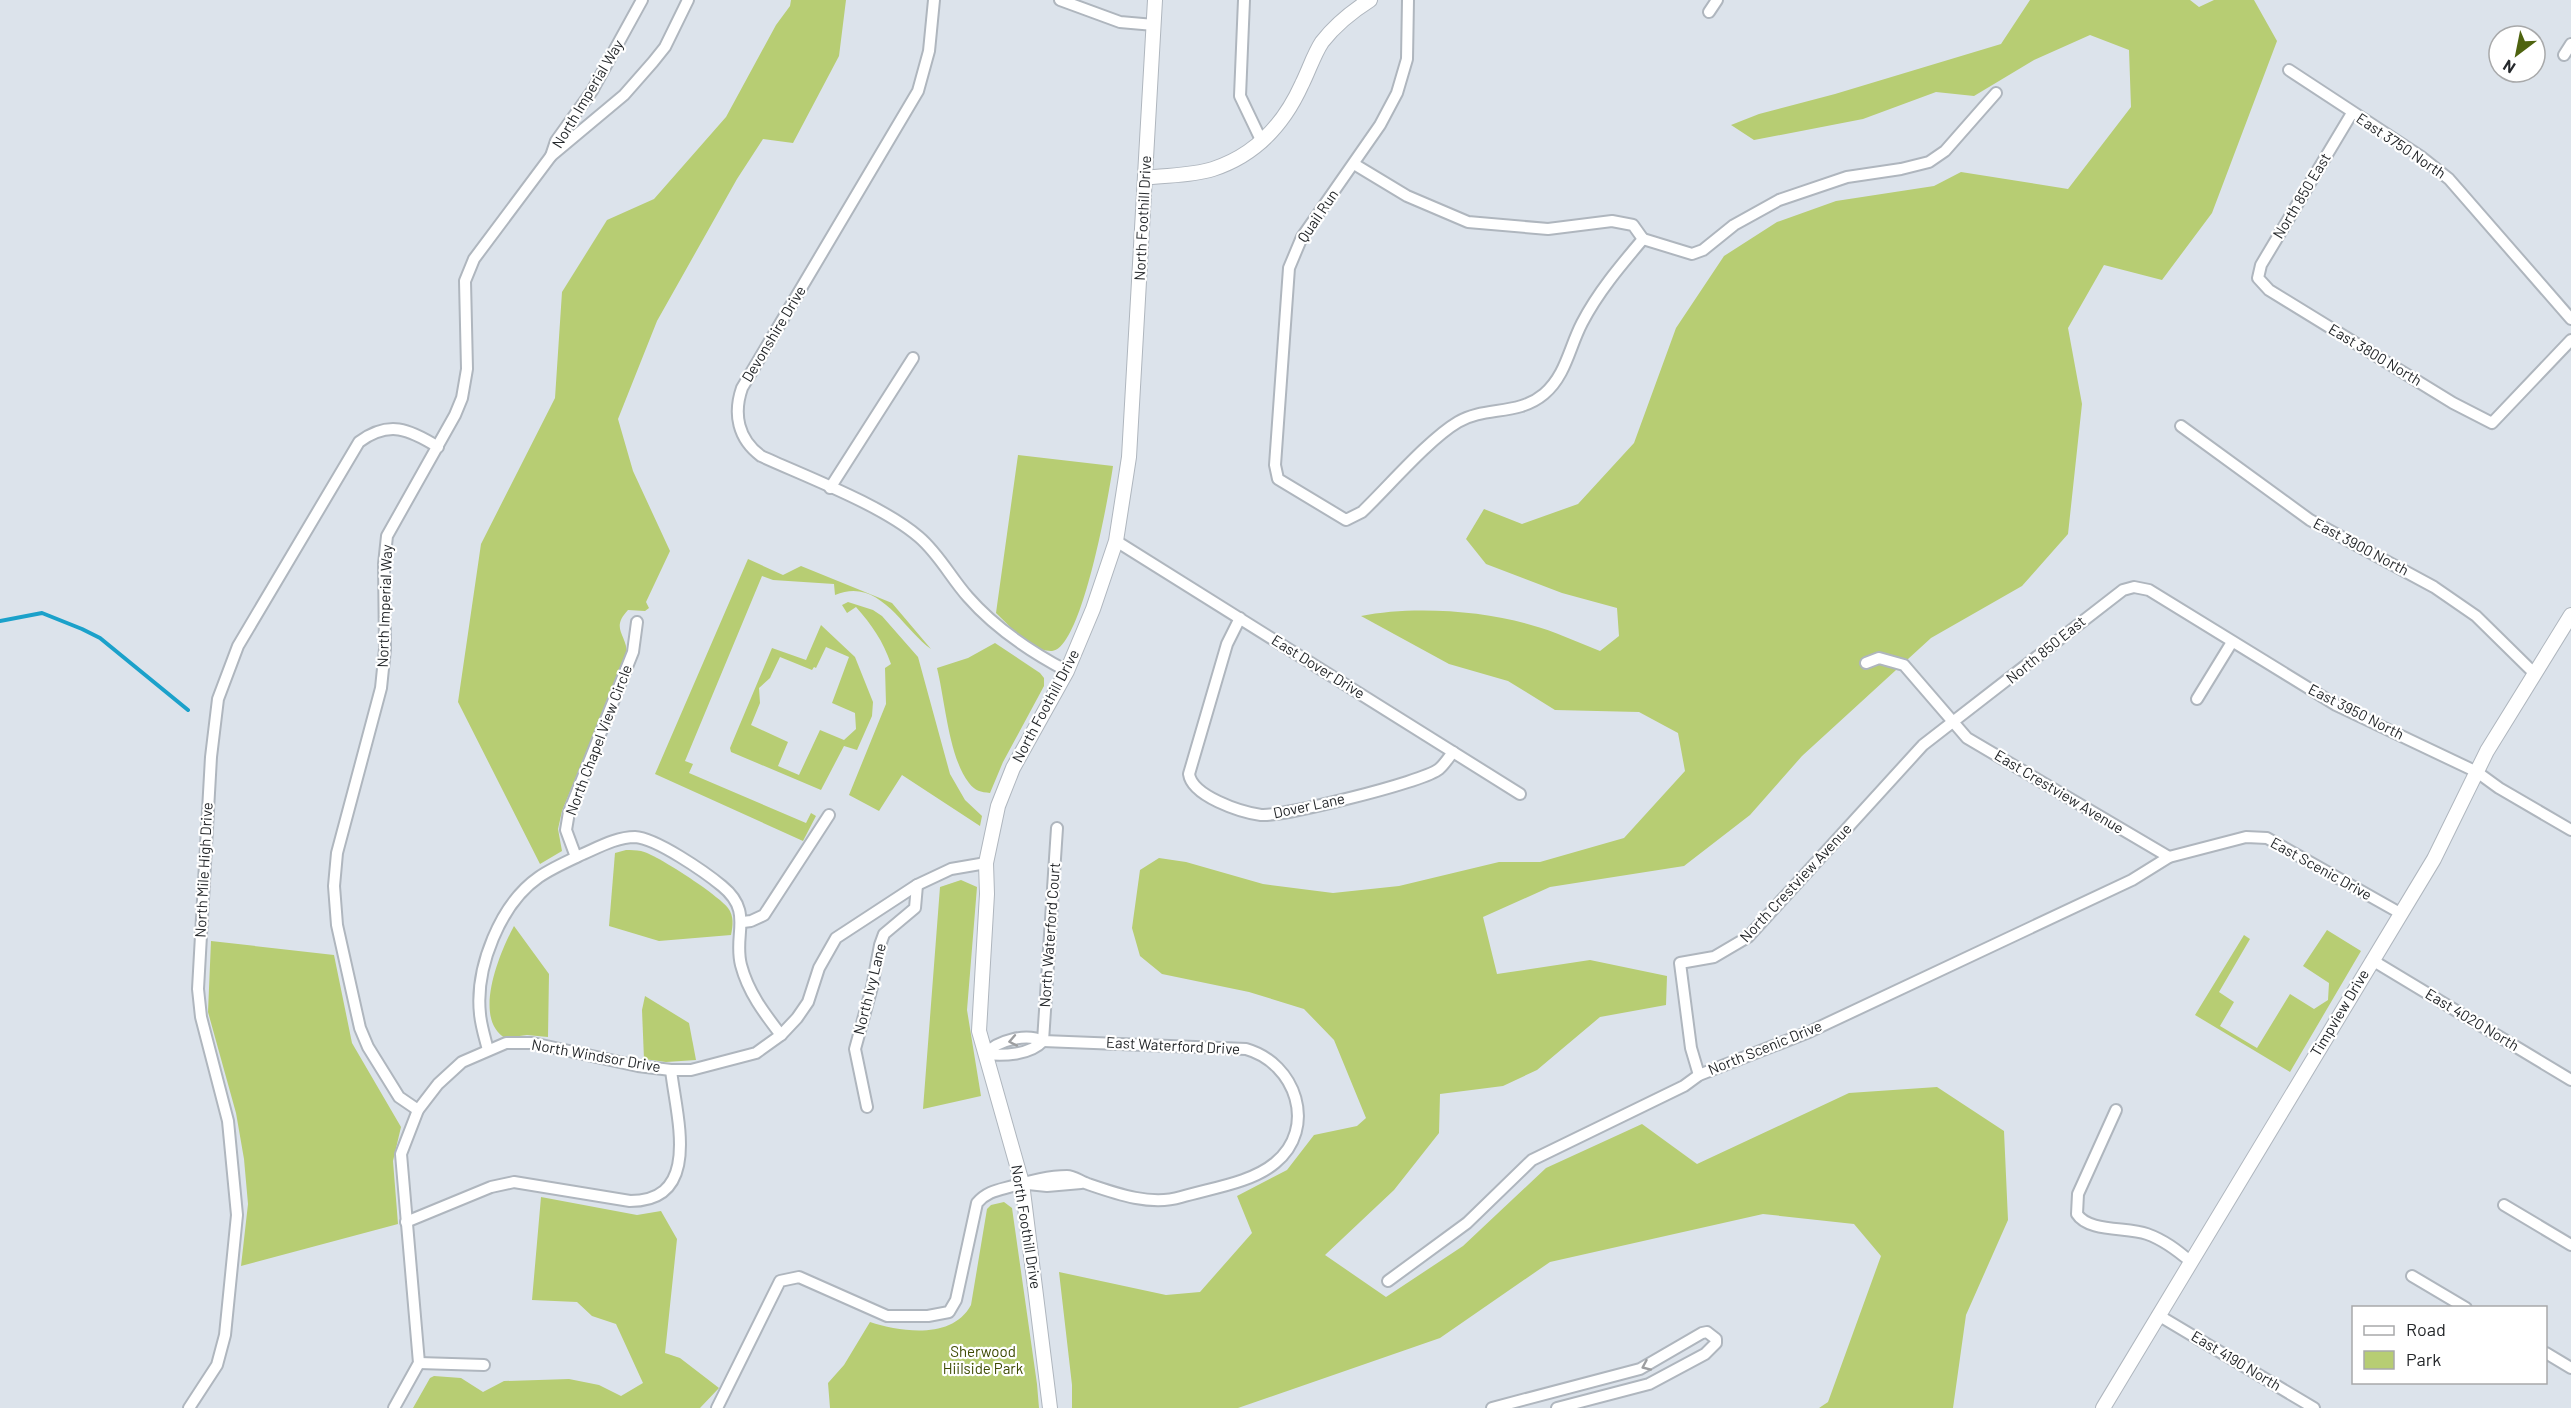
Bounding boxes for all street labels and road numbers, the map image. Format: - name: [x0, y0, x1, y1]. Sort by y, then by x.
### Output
- street label: North Imperial Way: [548, 36, 627, 151]
- street label: East 3750 North: [2353, 109, 2450, 182]
- street label: North 850 East: [2268, 149, 2334, 242]
- street label: North Foothill Drive: [1130, 155, 1154, 281]
- street label: Quail Run: [1293, 186, 1341, 245]
- street label: Devonshire Drive: [737, 282, 809, 385]
- street label: East 3800 North: [2326, 319, 2425, 389]
- street label: East 3900 North: [2311, 513, 2412, 579]
- street label: North Imperial Way: [373, 544, 395, 668]
- street label: North 850 East: [2002, 612, 2089, 687]
- street label: East Dover Drive: [1269, 630, 1368, 702]
- street label: North Foothill Drive: [1008, 646, 1083, 765]
- street label: North Chapel View Circle: [561, 662, 635, 817]
- street label: East 3950 North: [2306, 679, 2407, 743]
- street label: East Crestview Avenue: [1992, 745, 2127, 837]
- street label: Dover Lane: [1271, 789, 1346, 821]
- street label: North Mile High Drive: [190, 802, 216, 938]
- street label: North Crestview Avenue: [1736, 819, 1855, 945]
- street label: East Scenic Drive: [2268, 833, 2375, 903]
- street label: North Waterford Court: [1035, 862, 1063, 1008]
- street label: North Ivy Lane: [849, 941, 889, 1036]
- street label: Timpview Drive: [2306, 966, 2372, 1059]
- street label: East 4020 North: [2422, 984, 2523, 1054]
- street label: North Scenic Drive: [1705, 1016, 1824, 1078]
- street label: East Waterford Drive: [1106, 1033, 1241, 1058]
- street label: North Windsor Drive: [530, 1035, 662, 1075]
- street label: North Foothill Drive: [1008, 1164, 1046, 1290]
- street label: East 4190 North: [2188, 1326, 2285, 1394]

